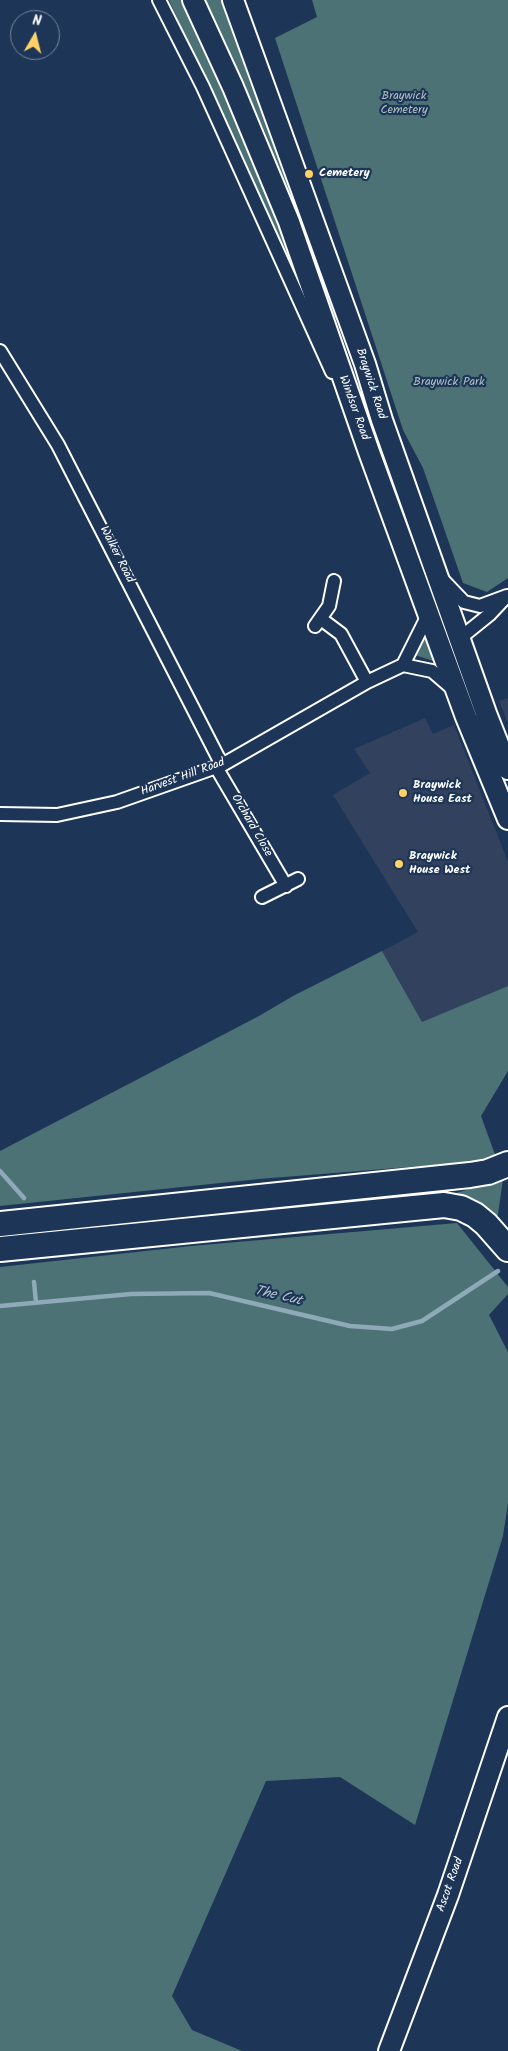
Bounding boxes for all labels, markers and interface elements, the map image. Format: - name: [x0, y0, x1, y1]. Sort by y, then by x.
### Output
- north arrow: [10, 10, 60, 60]
- text: N: [31, 10, 43, 33]
- park label: Braywick Cemetery: [380, 90, 428, 118]
- place label: Cemetery: [319, 167, 370, 181]
- marker: Cemetery: [303, 168, 315, 180]
- street label: Braywick Road: [352, 347, 388, 421]
- street label: Windsor Road: [335, 374, 371, 442]
- park label: Braywick Park: [413, 376, 485, 390]
- street label: Walker Road: [96, 524, 136, 586]
- street label: Harvest Hill Road: [139, 756, 227, 800]
- place label: Braywick House East: [413, 779, 472, 807]
- marker: Braywick House East: [397, 787, 409, 799]
- street label: Orchard Close: [227, 792, 275, 860]
- place label: Braywick House West: [409, 850, 470, 878]
- marker: Braywick House West: [393, 858, 405, 870]
- water label: The Cut: [253, 1283, 303, 1311]
- street label: Ascot Road: [435, 1856, 467, 1914]

